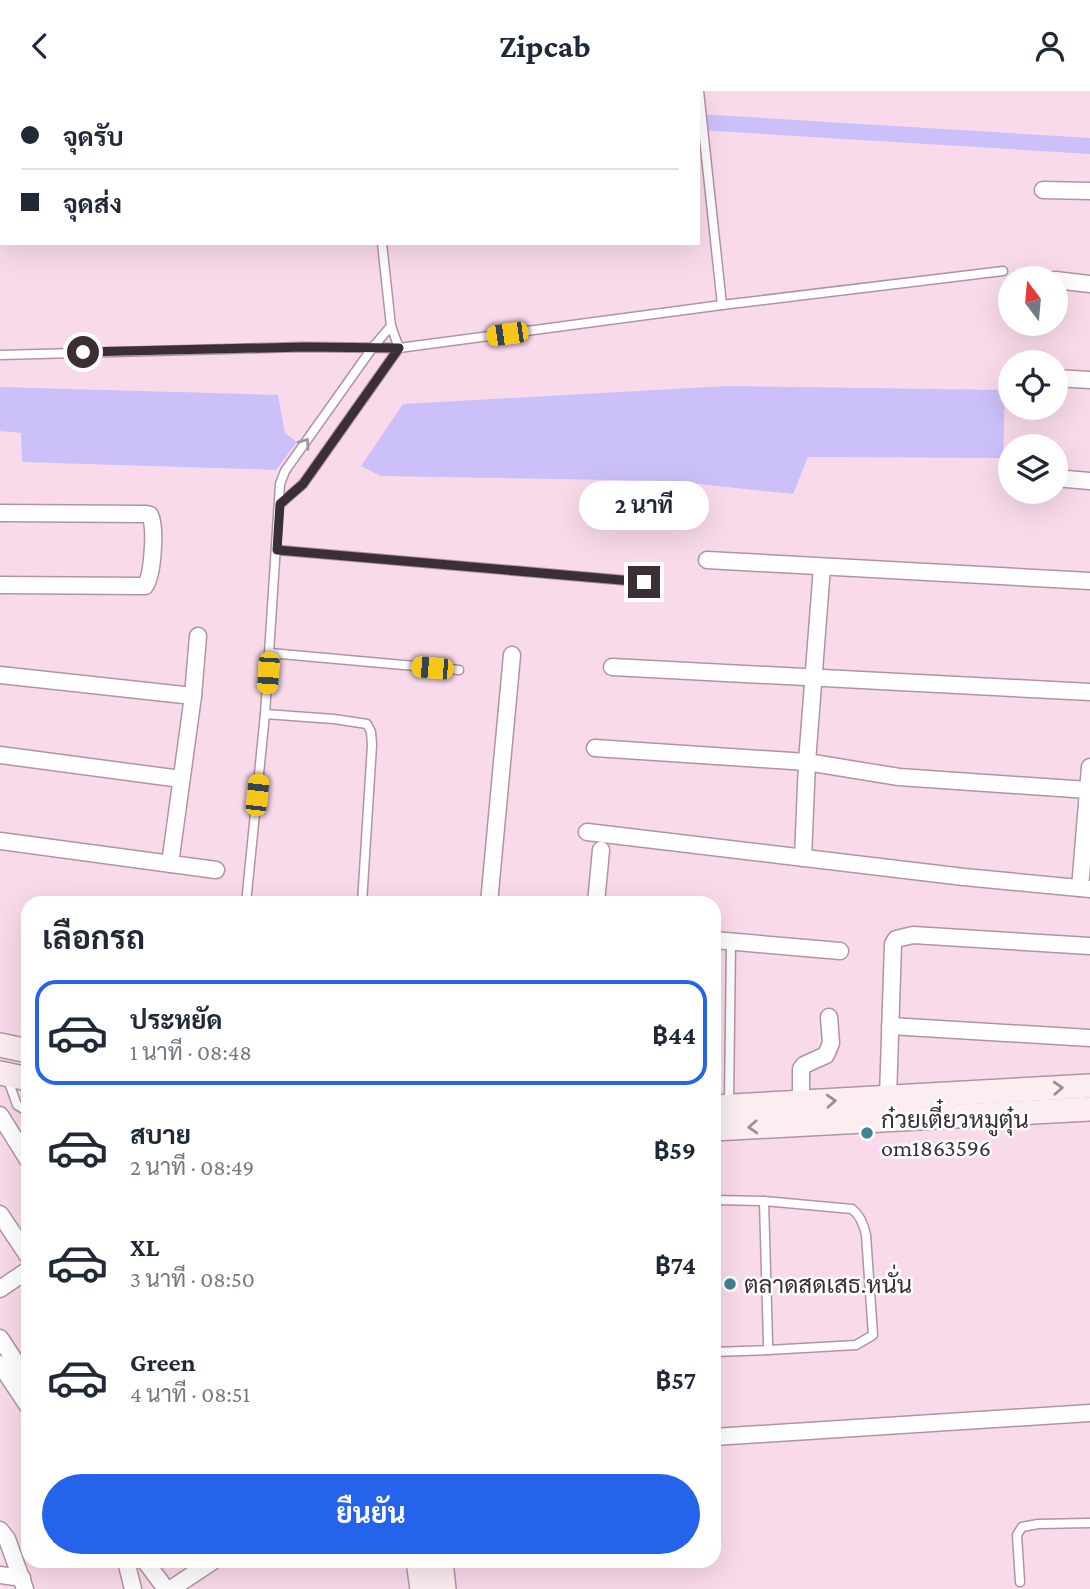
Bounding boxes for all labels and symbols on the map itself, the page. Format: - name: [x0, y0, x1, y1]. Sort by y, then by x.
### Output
- north arrow: [998, 266, 1068, 336]
- car: [485, 321, 530, 347]
- route start: [67, 336, 99, 368]
- one-way arrow: [297, 438, 309, 451]
- callout: 2 นาที: [579, 481, 709, 529]
- route end: [628, 566, 660, 598]
- car: [257, 651, 280, 695]
- car: [411, 656, 454, 680]
- car: [245, 773, 270, 817]
- one-way arrow: [1053, 1080, 1064, 1095]
- one-way arrow: [826, 1093, 837, 1108]
- place label: ก๋วยเตี๋ยวหมูตุ๋น om1863596: [881, 1098, 1029, 1161]
- one-way arrow: [747, 1119, 758, 1134]
- marker: ก๋วยเตี๋ยวหมูตุ๋น om1863596: [859, 1125, 875, 1141]
- place label: ตลาดสดเสธ.หนั่น: [744, 1264, 912, 1298]
- marker: ตลาดสดเสธ.หนั่น: [722, 1276, 738, 1292]

